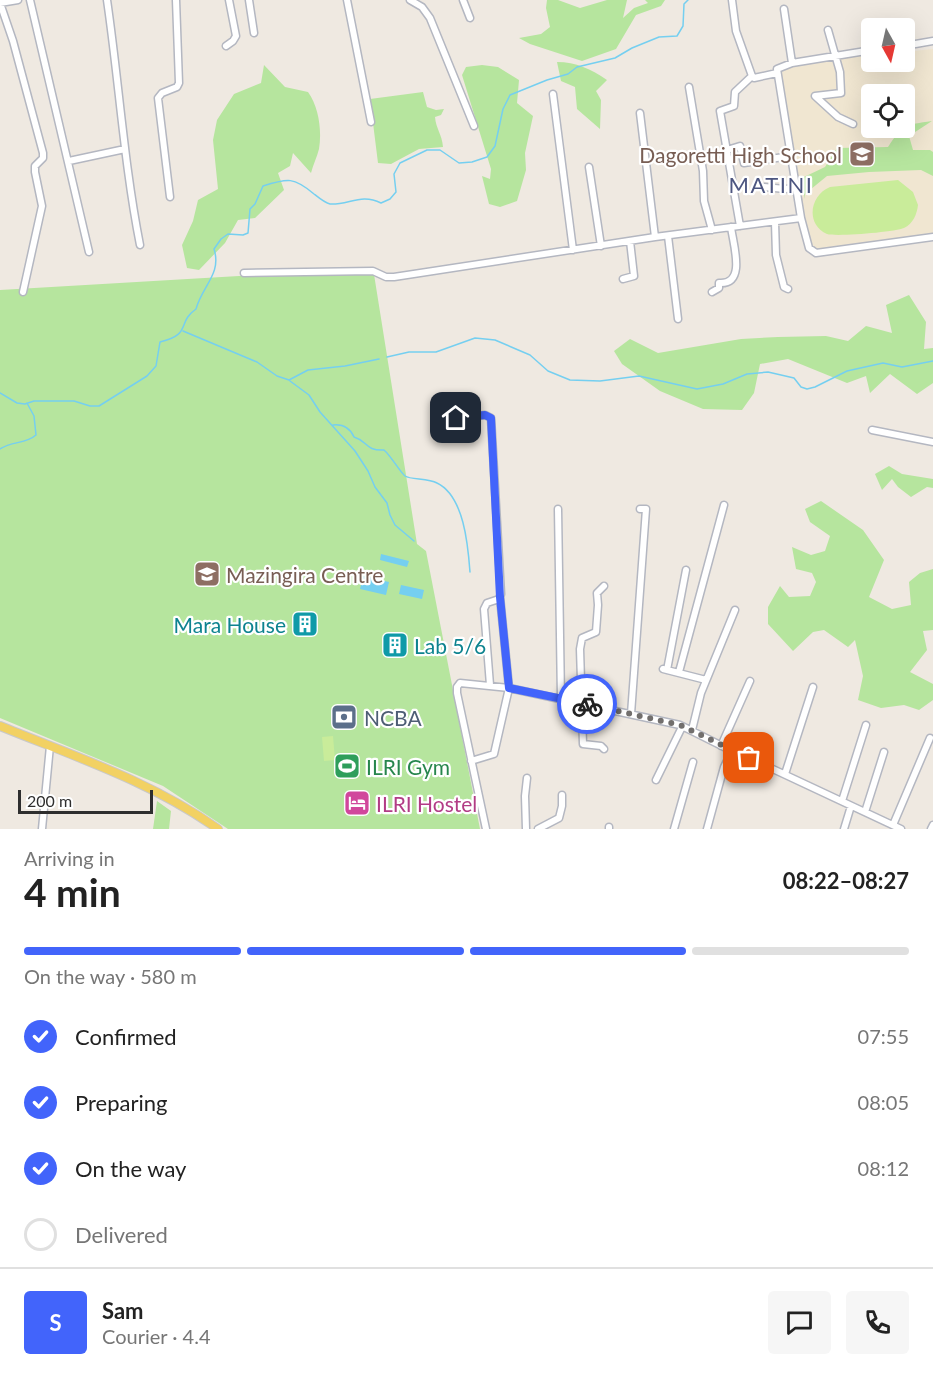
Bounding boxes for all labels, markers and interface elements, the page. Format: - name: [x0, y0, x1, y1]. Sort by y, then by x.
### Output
- north arrow: [861, 18, 915, 72]
- map controls: [861, 18, 915, 138]
- button: locate: [861, 84, 915, 138]
- school or university icon: Dagoretti High School: [847, 139, 877, 169]
- place label: Dagoretti High School: [639, 142, 842, 167]
- district label: MATINI: [729, 171, 813, 198]
- pin: [430, 392, 481, 443]
- icon: home: [439, 401, 472, 434]
- school or university icon: Mazingira Centre: [192, 559, 222, 589]
- place label: Mazingira Centre: [226, 562, 383, 587]
- building icon: Mara House: [290, 609, 320, 639]
- place label: Mara House: [174, 612, 286, 637]
- building icon: Lab 5/6: [380, 630, 410, 660]
- place label: Lab 5/6: [414, 633, 486, 658]
- courier: [557, 674, 617, 734]
- icon: bike: [571, 688, 604, 721]
- bank icon: NCBA: [329, 702, 359, 732]
- place label: NCBA: [364, 705, 422, 730]
- pin: [723, 732, 774, 783]
- icon: bag: [732, 741, 765, 774]
- sports icon: ILRI Gym: [332, 751, 362, 781]
- place label: ILRI Gym: [366, 754, 450, 779]
- scale bar: [18, 787, 153, 814]
- hotel icon: ILRI Hostel: [342, 788, 372, 818]
- text: 200 m: [27, 791, 72, 810]
- place label: ILRI Hostel: [376, 791, 477, 816]
- text: Arriving in: [24, 846, 115, 870]
- text: 08:22–08:27: [783, 867, 909, 894]
- text: 4 min: [24, 869, 121, 915]
- text: On the way · 580 m: [24, 964, 197, 988]
- icon: check: [24, 1020, 57, 1053]
- text: Confirmed: [75, 1023, 177, 1050]
- text: 07:55: [858, 1024, 909, 1048]
- icon: check: [24, 1086, 57, 1119]
- text: Preparing: [75, 1089, 167, 1116]
- text: 08:05: [858, 1090, 909, 1114]
- icon: check: [24, 1152, 57, 1185]
- text: On the way: [75, 1155, 186, 1182]
- text: 08:12: [858, 1156, 909, 1180]
- text: Delivered: [75, 1221, 168, 1248]
- button: chat: [768, 1291, 831, 1354]
- button: phone: [846, 1291, 909, 1354]
- text: Sam: [102, 1297, 144, 1324]
- text: S: [49, 1309, 62, 1336]
- text: Courier · 4.4: [102, 1324, 211, 1348]

